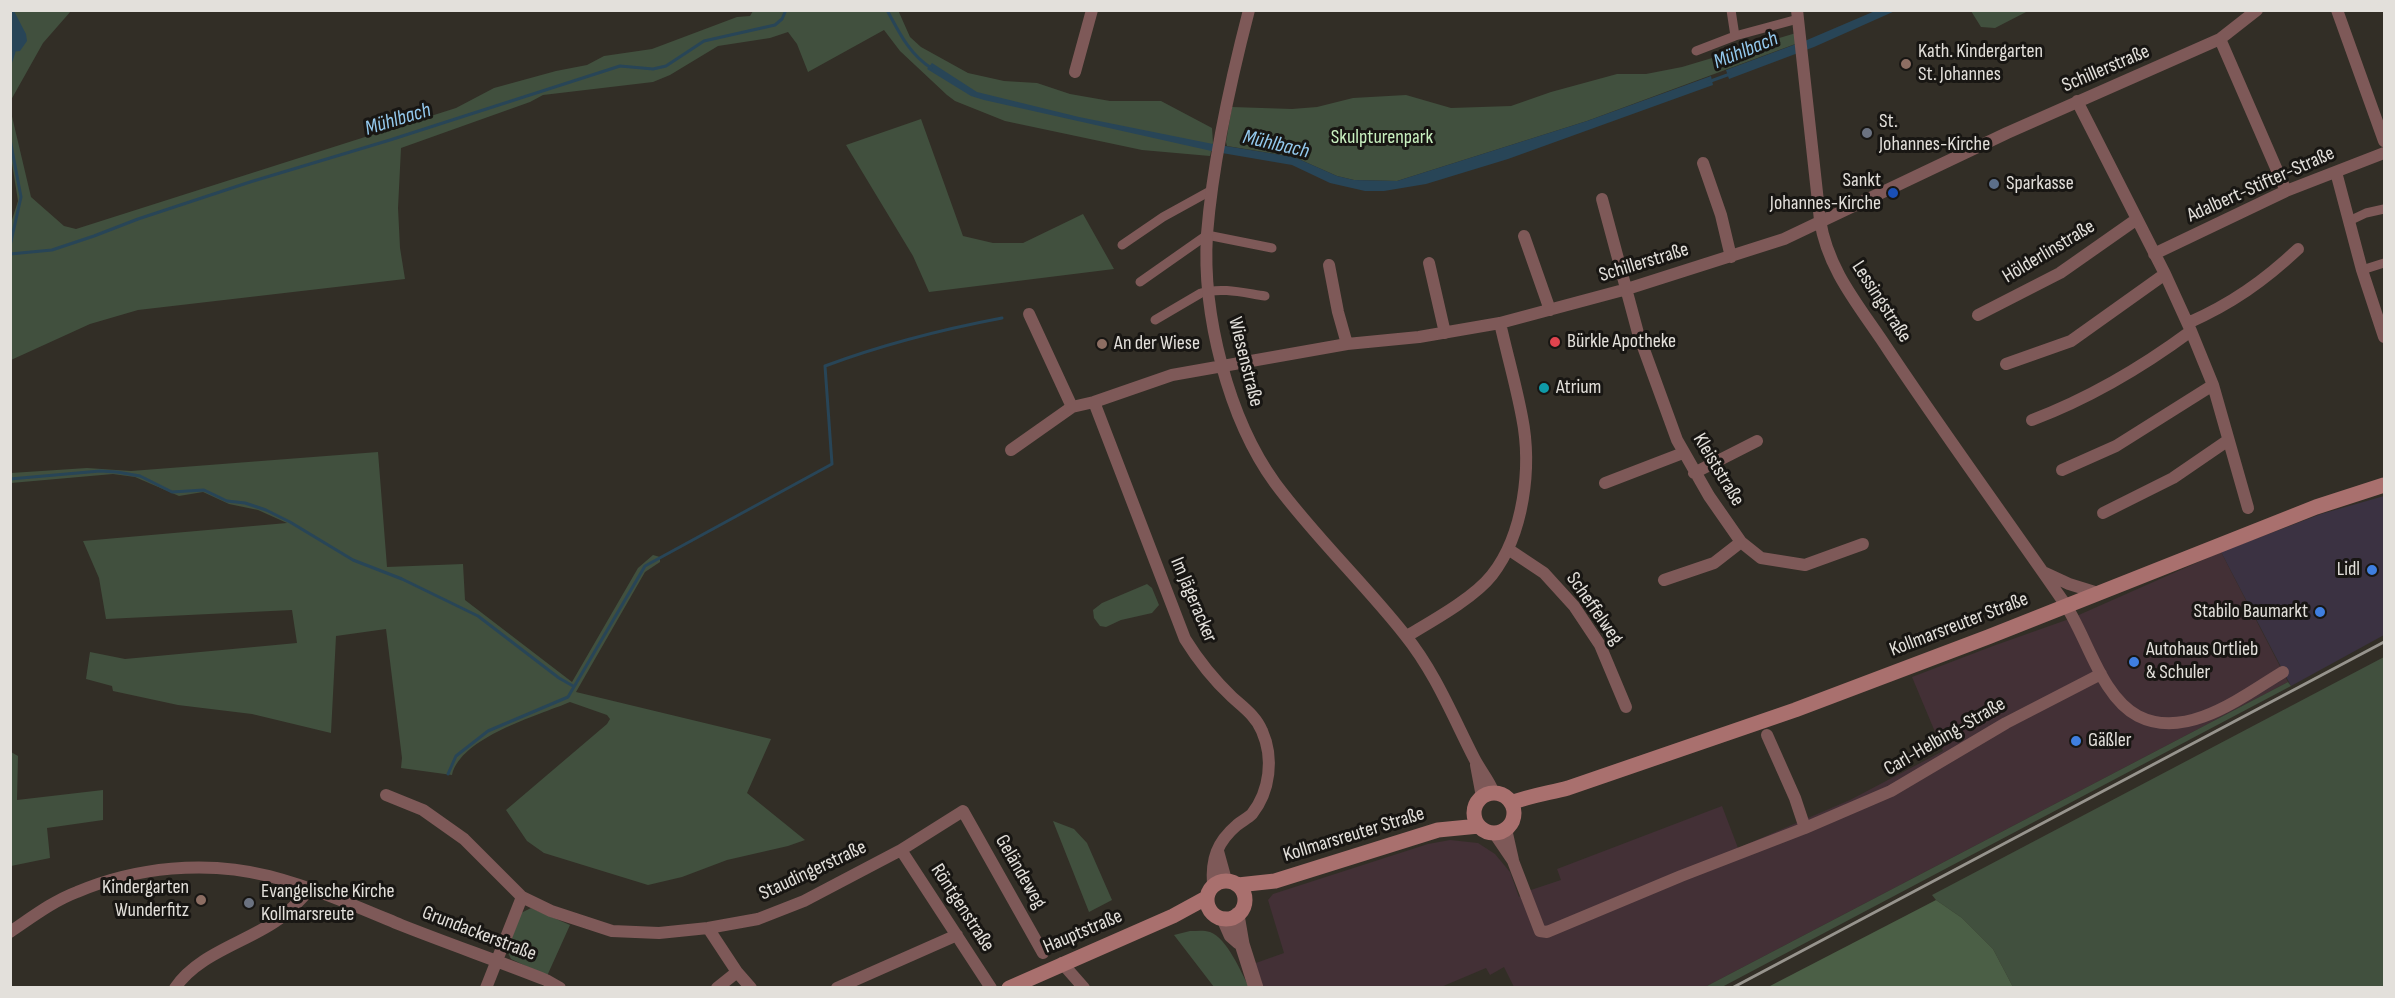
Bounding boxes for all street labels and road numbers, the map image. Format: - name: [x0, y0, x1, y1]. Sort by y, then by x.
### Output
- street label: Schillerstraße: [2059, 40, 2153, 98]
- street label: Adalbert-Stifter-Straße: [2184, 142, 2338, 228]
- street label: Hölderlinstraße: [1998, 215, 2100, 289]
- street label: Schillerstraße: [1596, 238, 1692, 288]
- street label: Lessingstraße: [1846, 257, 1916, 347]
- street label: Wiesenstraße: [1222, 315, 1268, 409]
- street label: Kleiststraße: [1687, 429, 1749, 511]
- street label: Im Jägeracker: [1164, 554, 1222, 646]
- street label: Scheffelweg: [1560, 568, 1628, 650]
- street label: Kollmarsreuter Straße: [1886, 588, 2032, 662]
- street label: Carl-Helbing-Straße: [1880, 693, 2010, 781]
- street label: Kollmarsreuter Straße: [1280, 802, 1428, 868]
- street label: Geländeweg: [989, 831, 1051, 913]
- street label: Staudingerstraße: [756, 836, 870, 906]
- street label: Röntgenstraße: [925, 860, 999, 956]
- street label: Grundackerstraße: [419, 901, 539, 967]
- street label: Hauptstraße: [1040, 905, 1126, 959]

